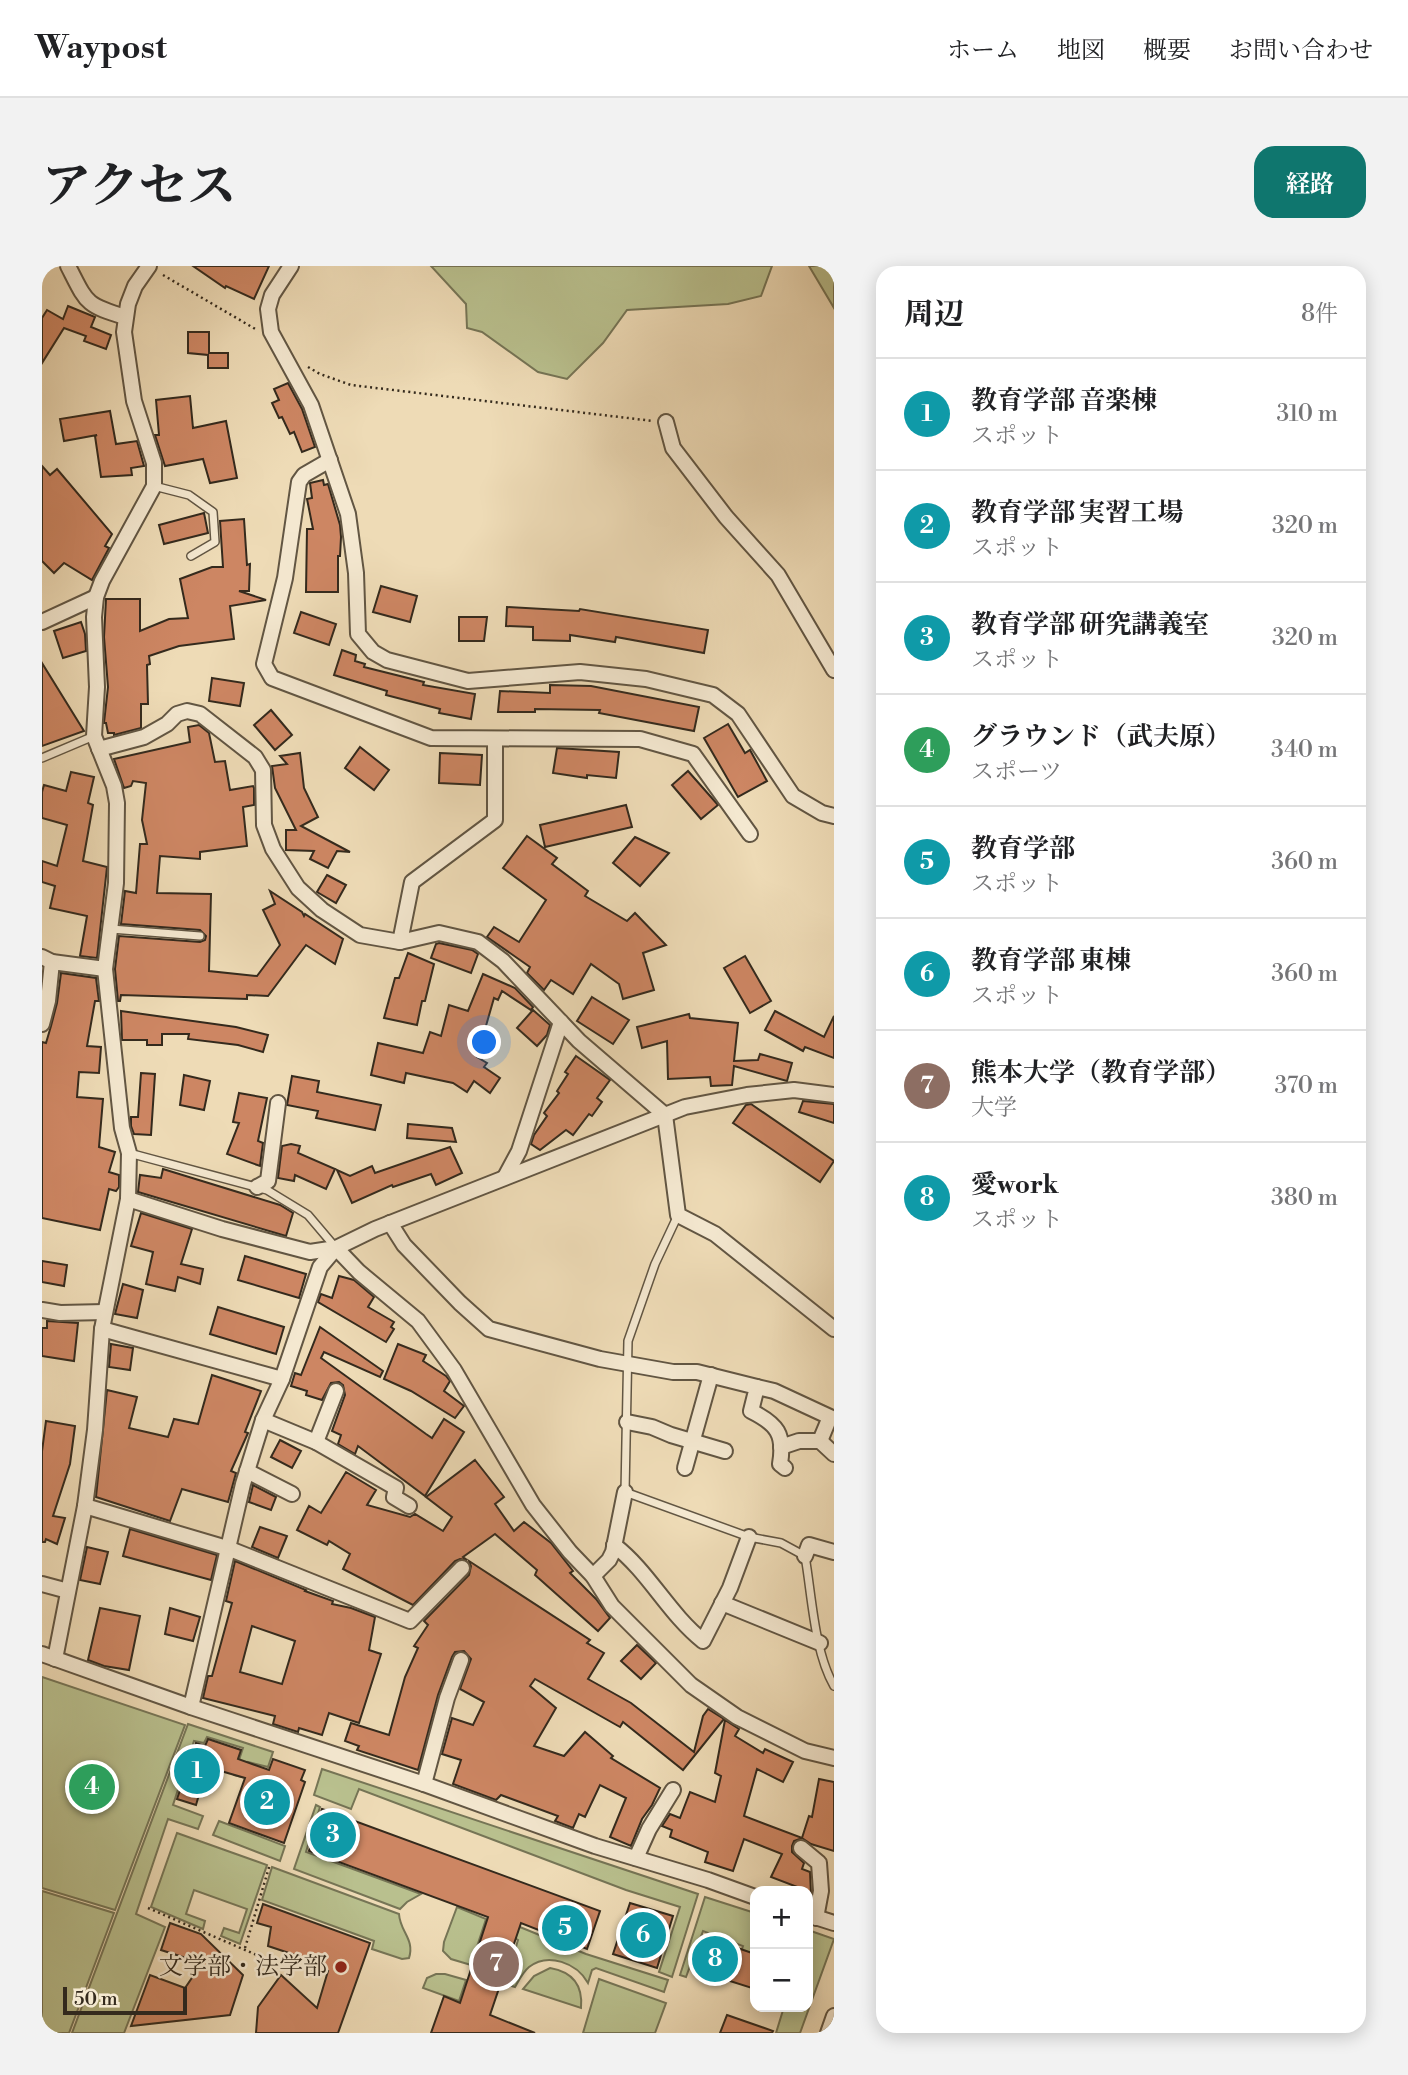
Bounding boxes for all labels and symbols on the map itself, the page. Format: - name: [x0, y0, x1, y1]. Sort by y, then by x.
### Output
- your location: [467, 1025, 501, 1059]
- pin: 1: [174, 1745, 220, 1797]
- pin: 4: [69, 1761, 115, 1813]
- pin: 2: [244, 1776, 290, 1828]
- pin: 3: [310, 1809, 356, 1861]
- pin: 5: [542, 1902, 588, 1954]
- pin: 6: [620, 1909, 666, 1961]
- pin: 8: [692, 1933, 738, 1985]
- pin: 7: [473, 1938, 519, 1990]
- place label: 文学部・法学部: [159, 1952, 327, 1982]
- marker: 文学部・法学部: [333, 1959, 349, 1975]
- scale bar: [63, 1984, 187, 2016]

